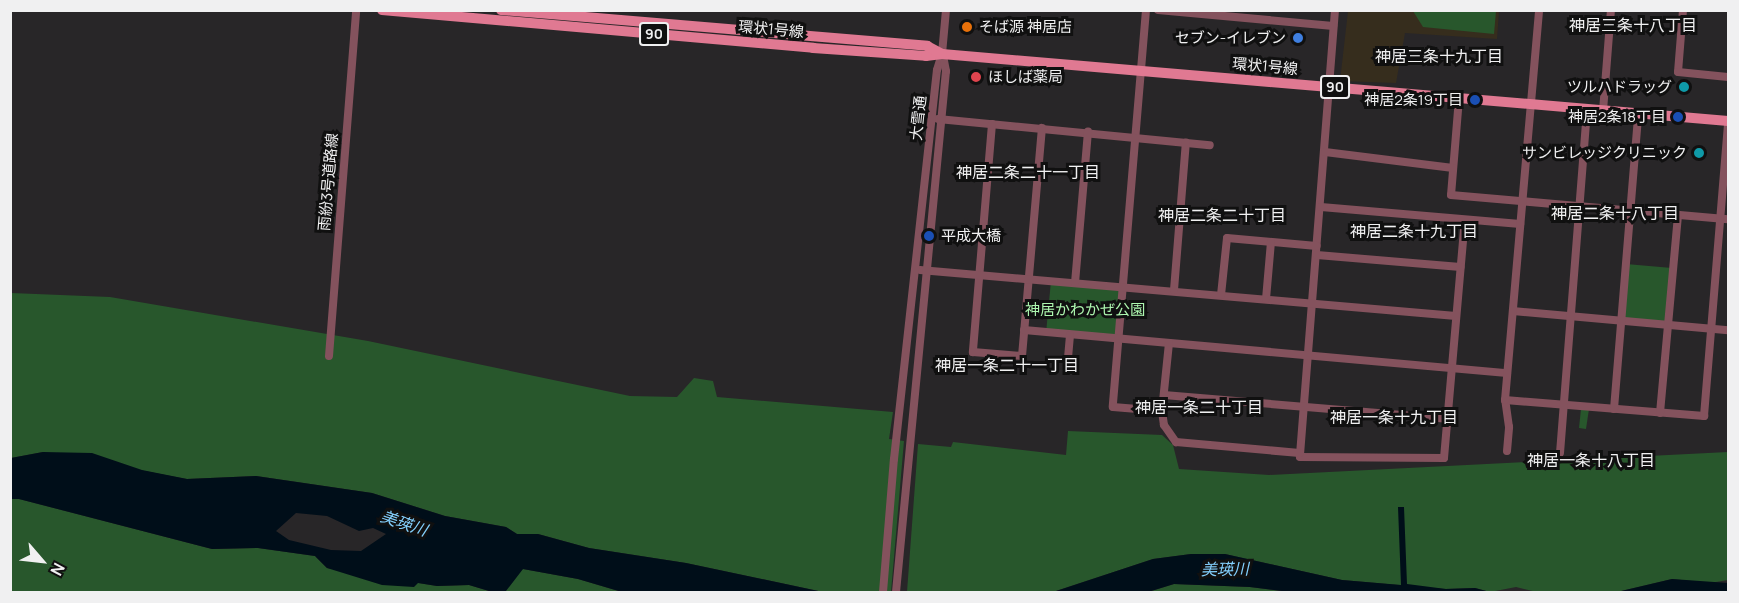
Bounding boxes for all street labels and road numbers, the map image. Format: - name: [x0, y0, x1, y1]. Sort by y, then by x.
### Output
- street label: 環状1号線: [737, 17, 805, 41]
- road number: 90: [639, 23, 669, 45]
- street label: 環状1号線: [1231, 54, 1299, 78]
- road number: 90: [1320, 76, 1350, 98]
- street label: 大雪通: [907, 95, 929, 141]
- street label: 雨紛3号道路線: [315, 132, 341, 232]

